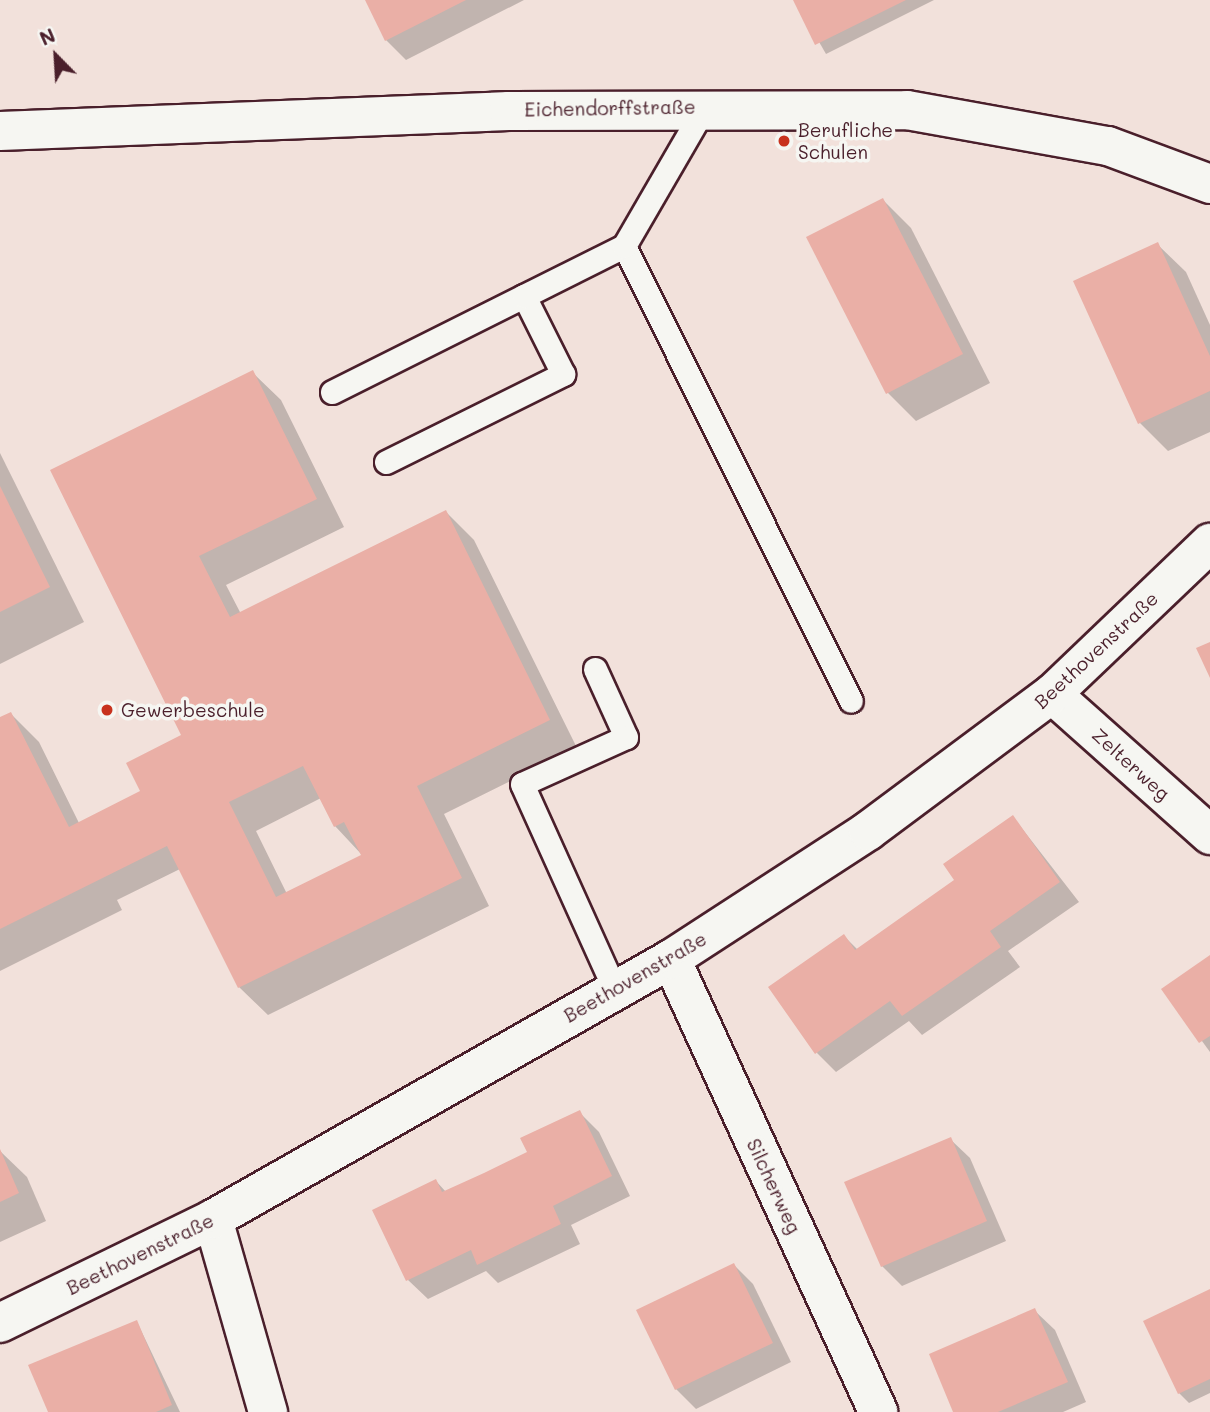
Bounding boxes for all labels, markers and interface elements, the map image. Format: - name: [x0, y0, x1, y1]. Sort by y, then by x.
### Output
- north arrow: [21, 21, 91, 91]
- text: N: [36, 22, 59, 51]
- street label: Eichendorffstraße: [524, 95, 696, 121]
- place label: Berufliche Schulen: [798, 119, 893, 163]
- marker: Berufliche Schulen: [776, 133, 792, 149]
- street label: Beethovenstraße: [1029, 587, 1163, 713]
- place label: Gewerbeschule: [121, 699, 265, 721]
- marker: Gewerbeschule: [99, 702, 115, 718]
- street label: Zelterweg: [1088, 723, 1174, 805]
- street label: Beethovenstraße: [560, 927, 710, 1027]
- street label: Silcherweg: [742, 1135, 806, 1237]
- street label: Beethovenstraße: [63, 1209, 217, 1299]

